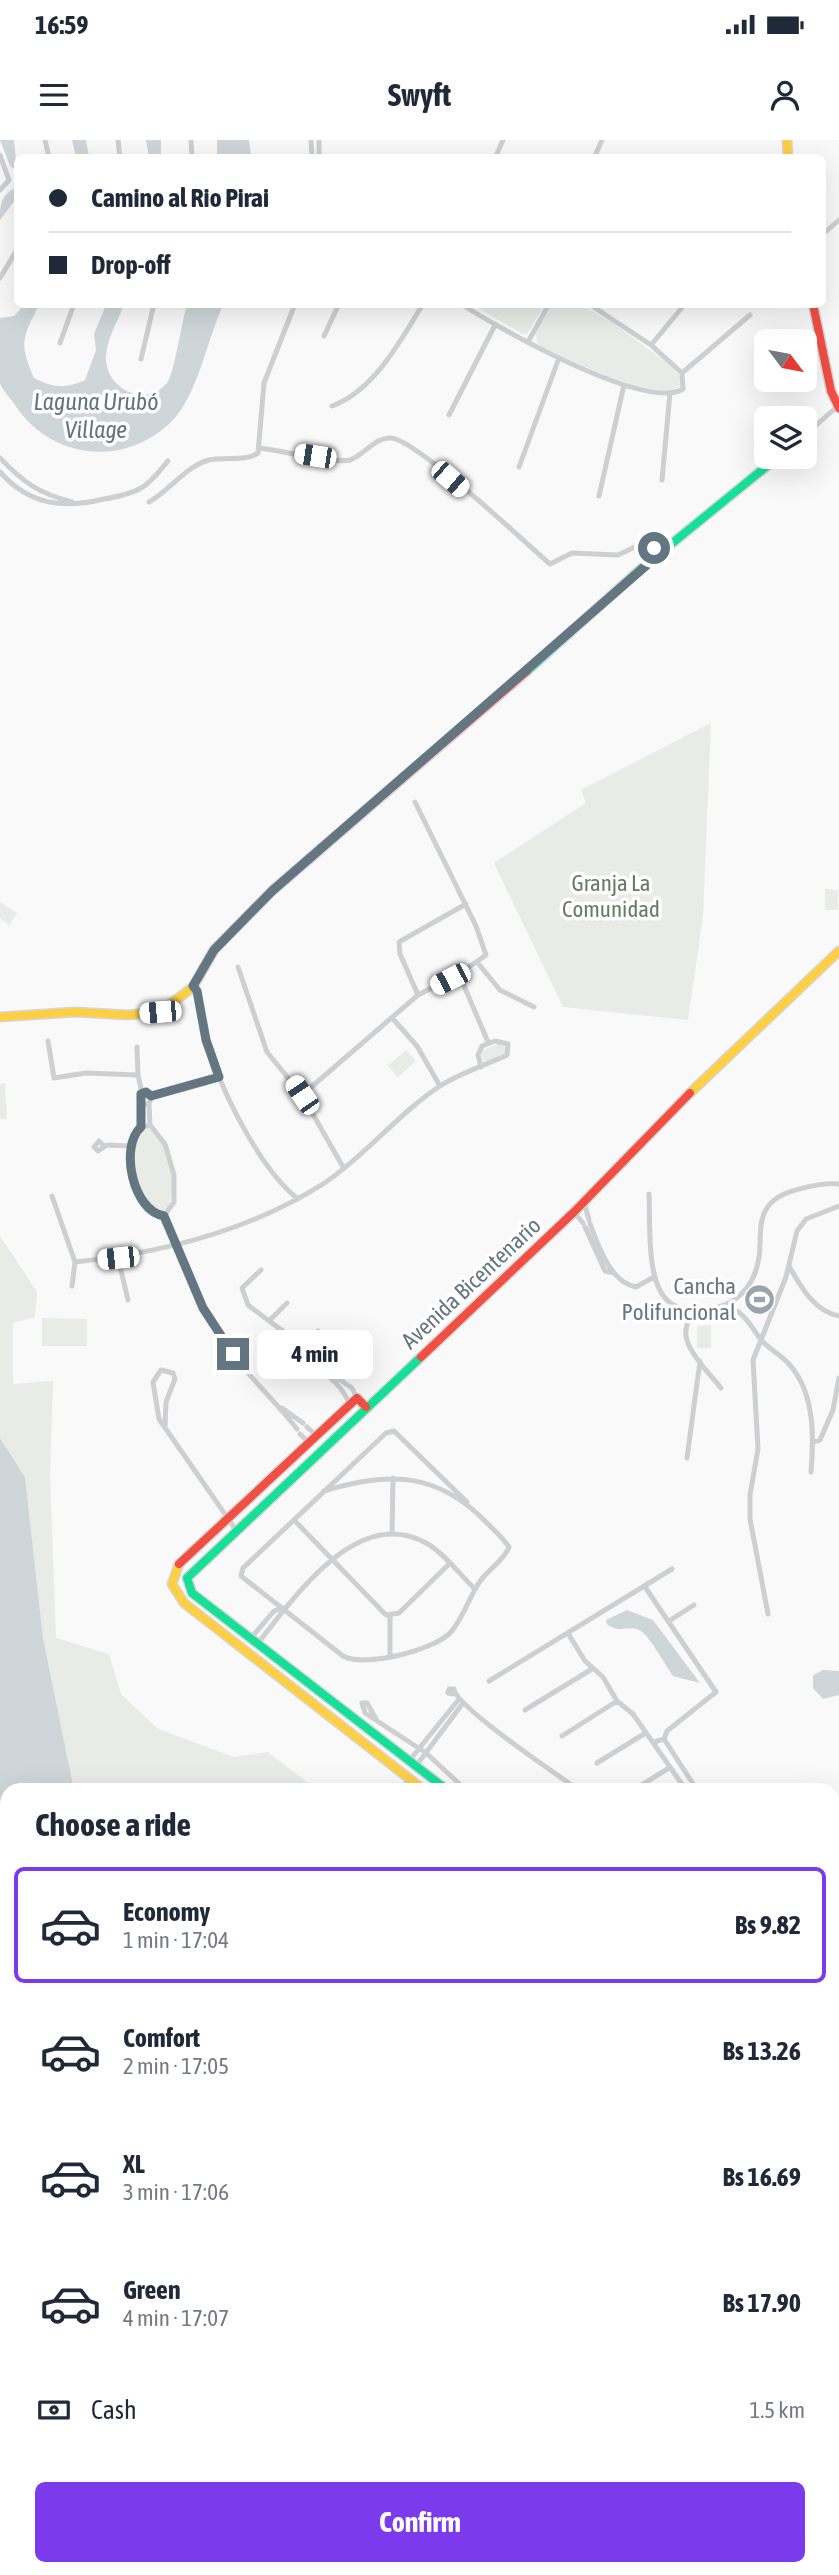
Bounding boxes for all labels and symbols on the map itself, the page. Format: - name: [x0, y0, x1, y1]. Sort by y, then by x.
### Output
- north arrow: [754, 329, 817, 392]
- water label: Laguna Urubó Village: [34, 388, 158, 443]
- car: [293, 442, 338, 470]
- car: [428, 457, 473, 501]
- route start: [638, 532, 670, 564]
- park label: Granja La Comunidad: [562, 870, 660, 922]
- car: [427, 960, 474, 998]
- car: [139, 1000, 182, 1024]
- car: [282, 1072, 323, 1118]
- street label: Avenida Bicentenario: [396, 1212, 546, 1354]
- car: [97, 1245, 140, 1271]
- place label: Cancha Polifuncional: [622, 1273, 736, 1325]
- sports icon: Cancha Polifuncional: [742, 1282, 776, 1316]
- callout: 4 min: [258, 1330, 373, 1378]
- route end: [217, 1338, 249, 1370]

